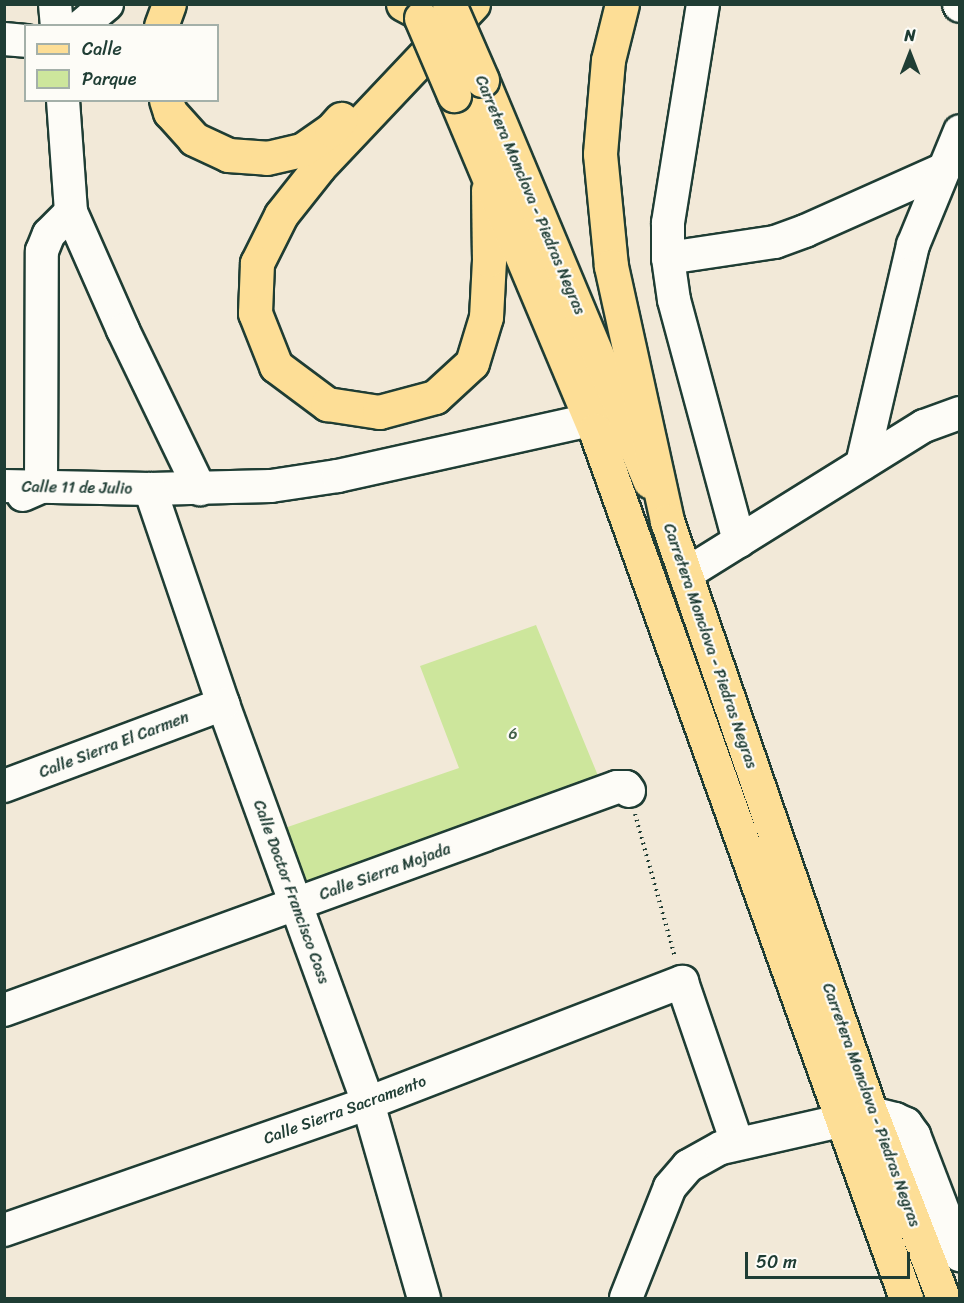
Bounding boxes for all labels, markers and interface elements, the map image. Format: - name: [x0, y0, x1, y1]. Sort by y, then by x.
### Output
- text: N: [904, 21, 916, 50]
- legend: [24, 24, 219, 102]
- north arrow: [880, 24, 940, 84]
- text: Calle: [82, 33, 122, 65]
- text: Parque: [82, 63, 136, 95]
- street label: Carretera Monclova - Piedras Negras: [471, 72, 589, 318]
- street label: Calle 11 de Julio: [21, 477, 133, 499]
- street label: Carretera Monclova - Piedras Negras: [659, 521, 761, 771]
- street label: Calle Sierra El Carmen: [36, 708, 192, 782]
- park label: 6: [508, 724, 518, 744]
- street label: Calle Doctor Francisco Coss: [249, 797, 333, 987]
- street label: Calle Sierra Mojada: [317, 839, 453, 905]
- street label: Carretera Monclova - Piedras Negras: [818, 980, 924, 1230]
- street label: Calle Sierra Sacramento: [261, 1072, 429, 1148]
- scale bar: [748, 1240, 913, 1278]
- text: 50 m: [756, 1246, 797, 1278]

